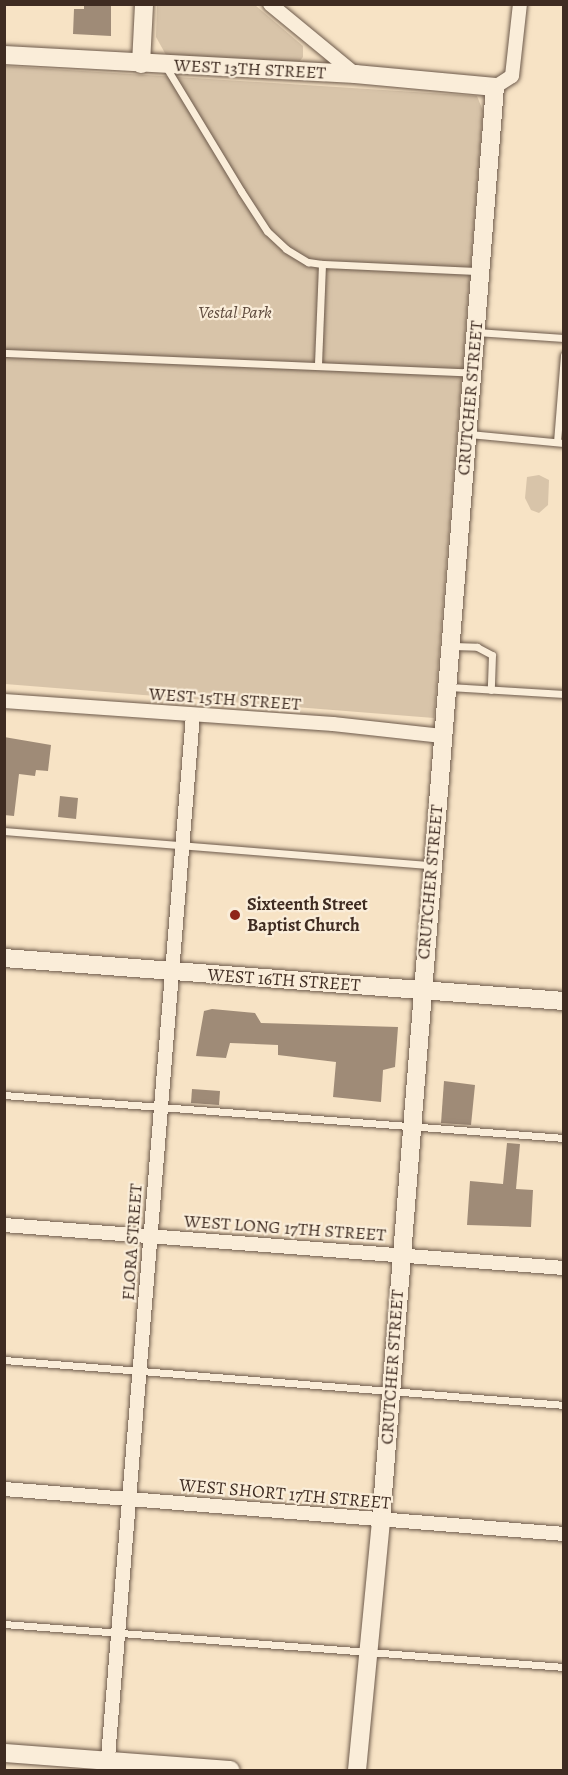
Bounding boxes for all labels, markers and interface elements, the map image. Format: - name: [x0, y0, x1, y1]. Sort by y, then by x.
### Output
- street label: WEST 13TH STREET: [173, 54, 327, 84]
- park label: Vestal Park: [198, 301, 272, 323]
- street label: CRUTCHER STREET: [452, 320, 488, 476]
- street label: WEST 15TH STREET: [148, 683, 302, 715]
- street label: CRUTCHER STREET: [412, 804, 448, 960]
- place label: Sixteenth Street Baptist Church: [247, 894, 368, 936]
- marker: Sixteenth Street Baptist Church: [228, 908, 242, 922]
- street label: WEST 16TH STREET: [207, 964, 361, 996]
- street label: FLORA STREET: [117, 1183, 147, 1301]
- street label: WEST LONG 17TH STREET: [183, 1210, 387, 1246]
- street label: CRUTCHER STREET: [376, 1289, 408, 1445]
- street label: WEST SHORT 17TH STREET: [178, 1474, 392, 1514]

